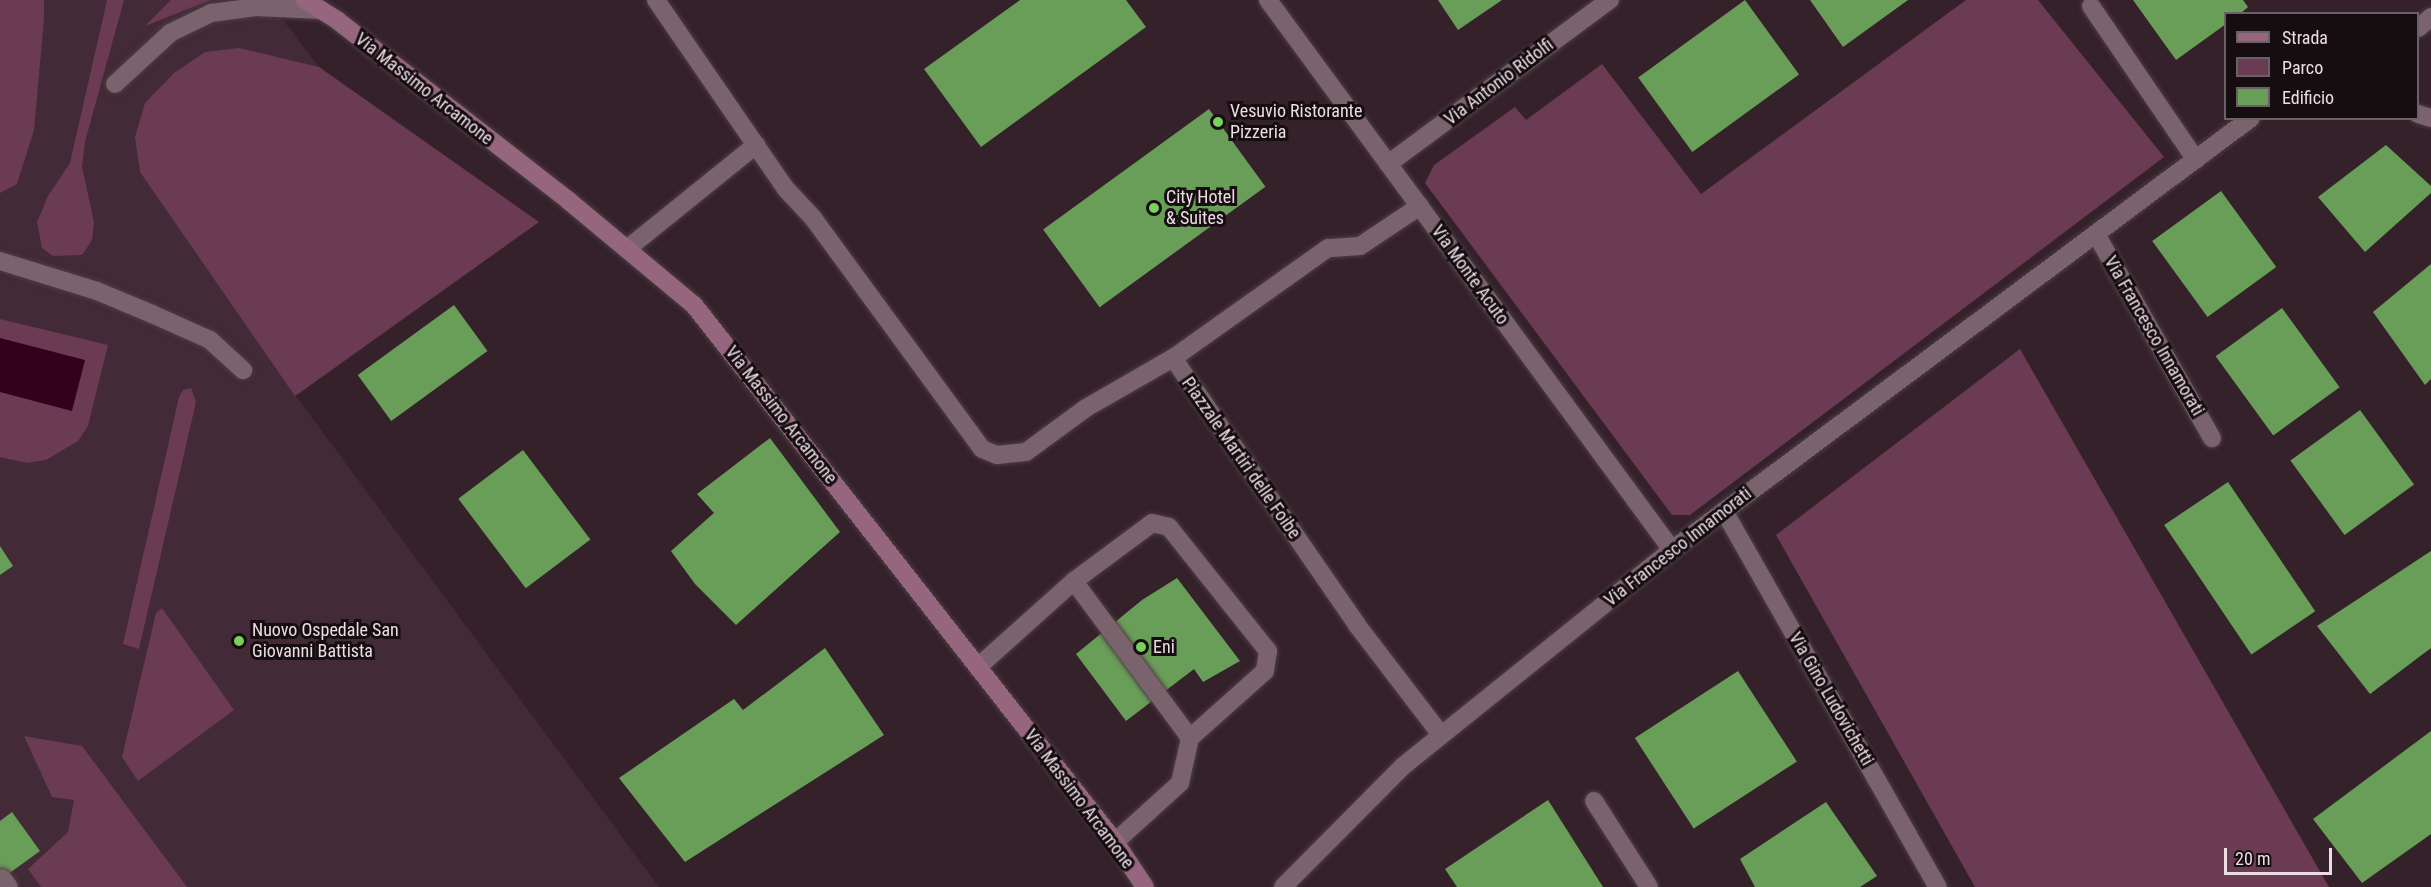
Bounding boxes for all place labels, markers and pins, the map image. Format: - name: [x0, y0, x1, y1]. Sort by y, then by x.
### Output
- place label: Vesuvio Ristorante Pizzeria: [1230, 101, 1362, 144]
- marker: Vesuvio Ristorante Pizzeria: [1211, 115, 1225, 129]
- place label: City Hotel & Suites: [1166, 187, 1235, 230]
- marker: City Hotel & Suites: [1147, 201, 1161, 215]
- place label: Nuovo Ospedale San Giovanni Battista: [252, 620, 399, 662]
- marker: Nuovo Ospedale San Giovanni Battista: [230, 632, 248, 650]
- place label: Eni: [1153, 636, 1175, 658]
- marker: Eni: [1134, 640, 1148, 654]

